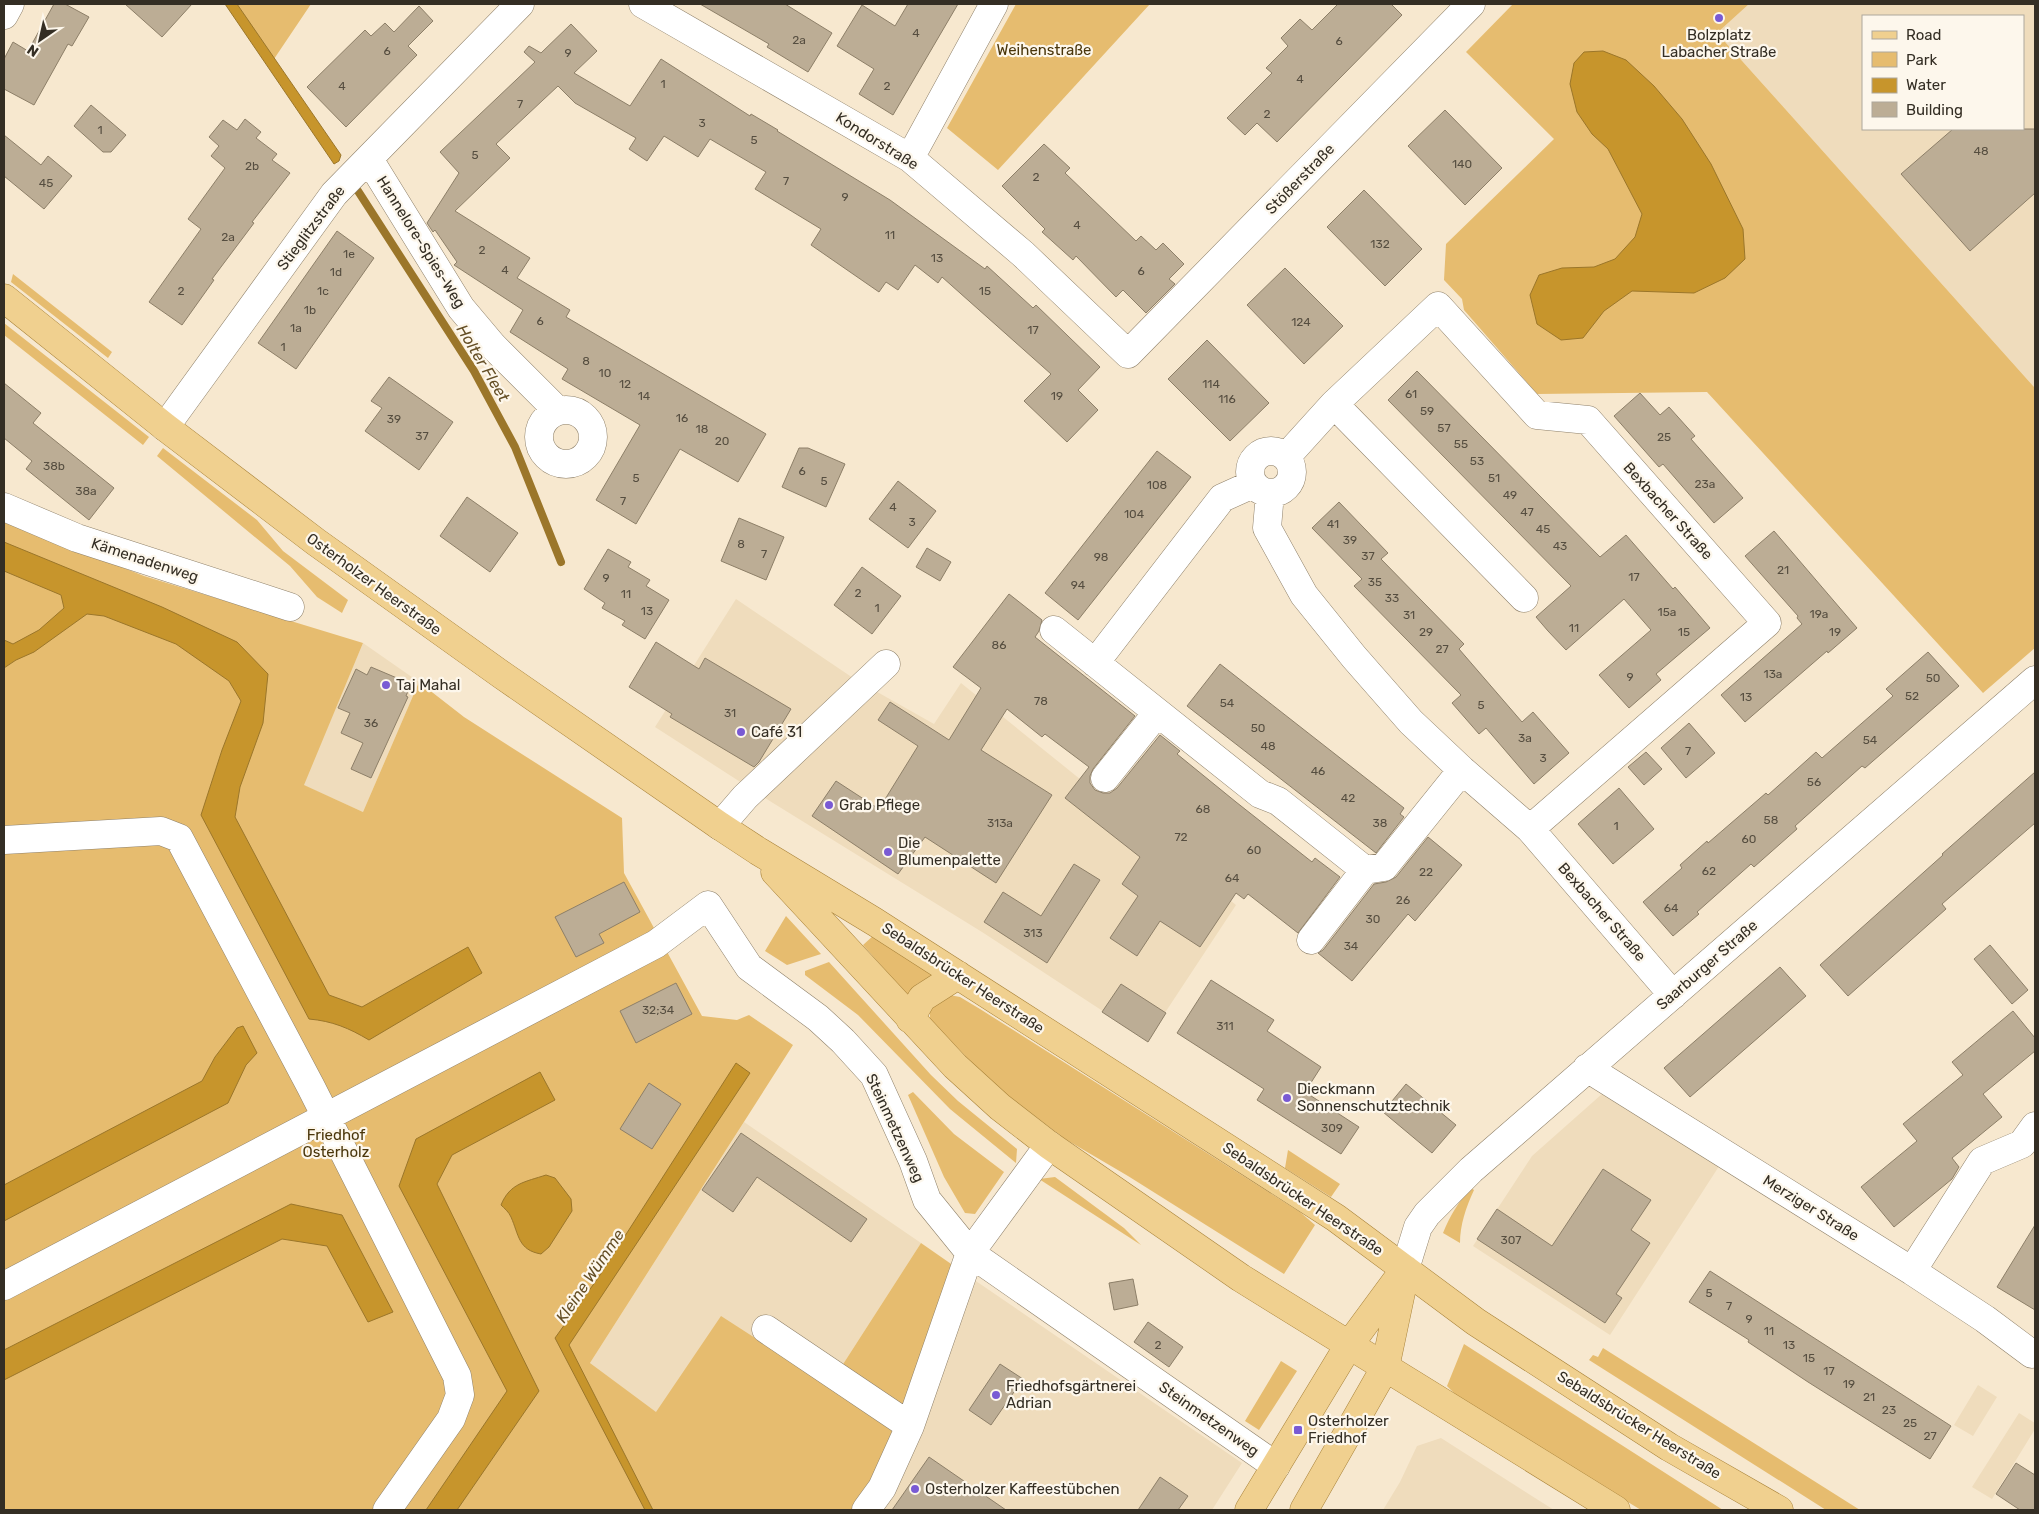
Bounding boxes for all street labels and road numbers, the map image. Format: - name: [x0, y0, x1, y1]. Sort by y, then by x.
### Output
- street label: Kondorstraße: [832, 108, 922, 174]
- street label: Stößerstraße: [1262, 140, 1338, 218]
- street label: Hannelore-Spies-Weg: [373, 173, 469, 311]
- street label: Stieglitzstraße: [273, 182, 349, 274]
- street label: Bexbacher Straße: [1620, 459, 1716, 563]
- street label: Osterholzer Heerstraße: [303, 529, 445, 639]
- street label: Kämenadenweg: [89, 534, 201, 586]
- street label: Bexbacher Straße: [1554, 859, 1650, 965]
- street label: Saarburger Straße: [1653, 916, 1761, 1014]
- street label: Sebaldsbrücker Heerstraße: [879, 919, 1047, 1037]
- street label: Steinmetzenweg: [862, 1071, 928, 1185]
- street label: Sebaldsbrücker Heerstraße: [1219, 1138, 1387, 1260]
- street label: Merziger Straße: [1760, 1171, 1862, 1245]
- street label: Sebaldsbrücker Heerstraße: [1554, 1367, 1724, 1483]
- street label: Steinmetzenweg: [1156, 1378, 1262, 1460]

